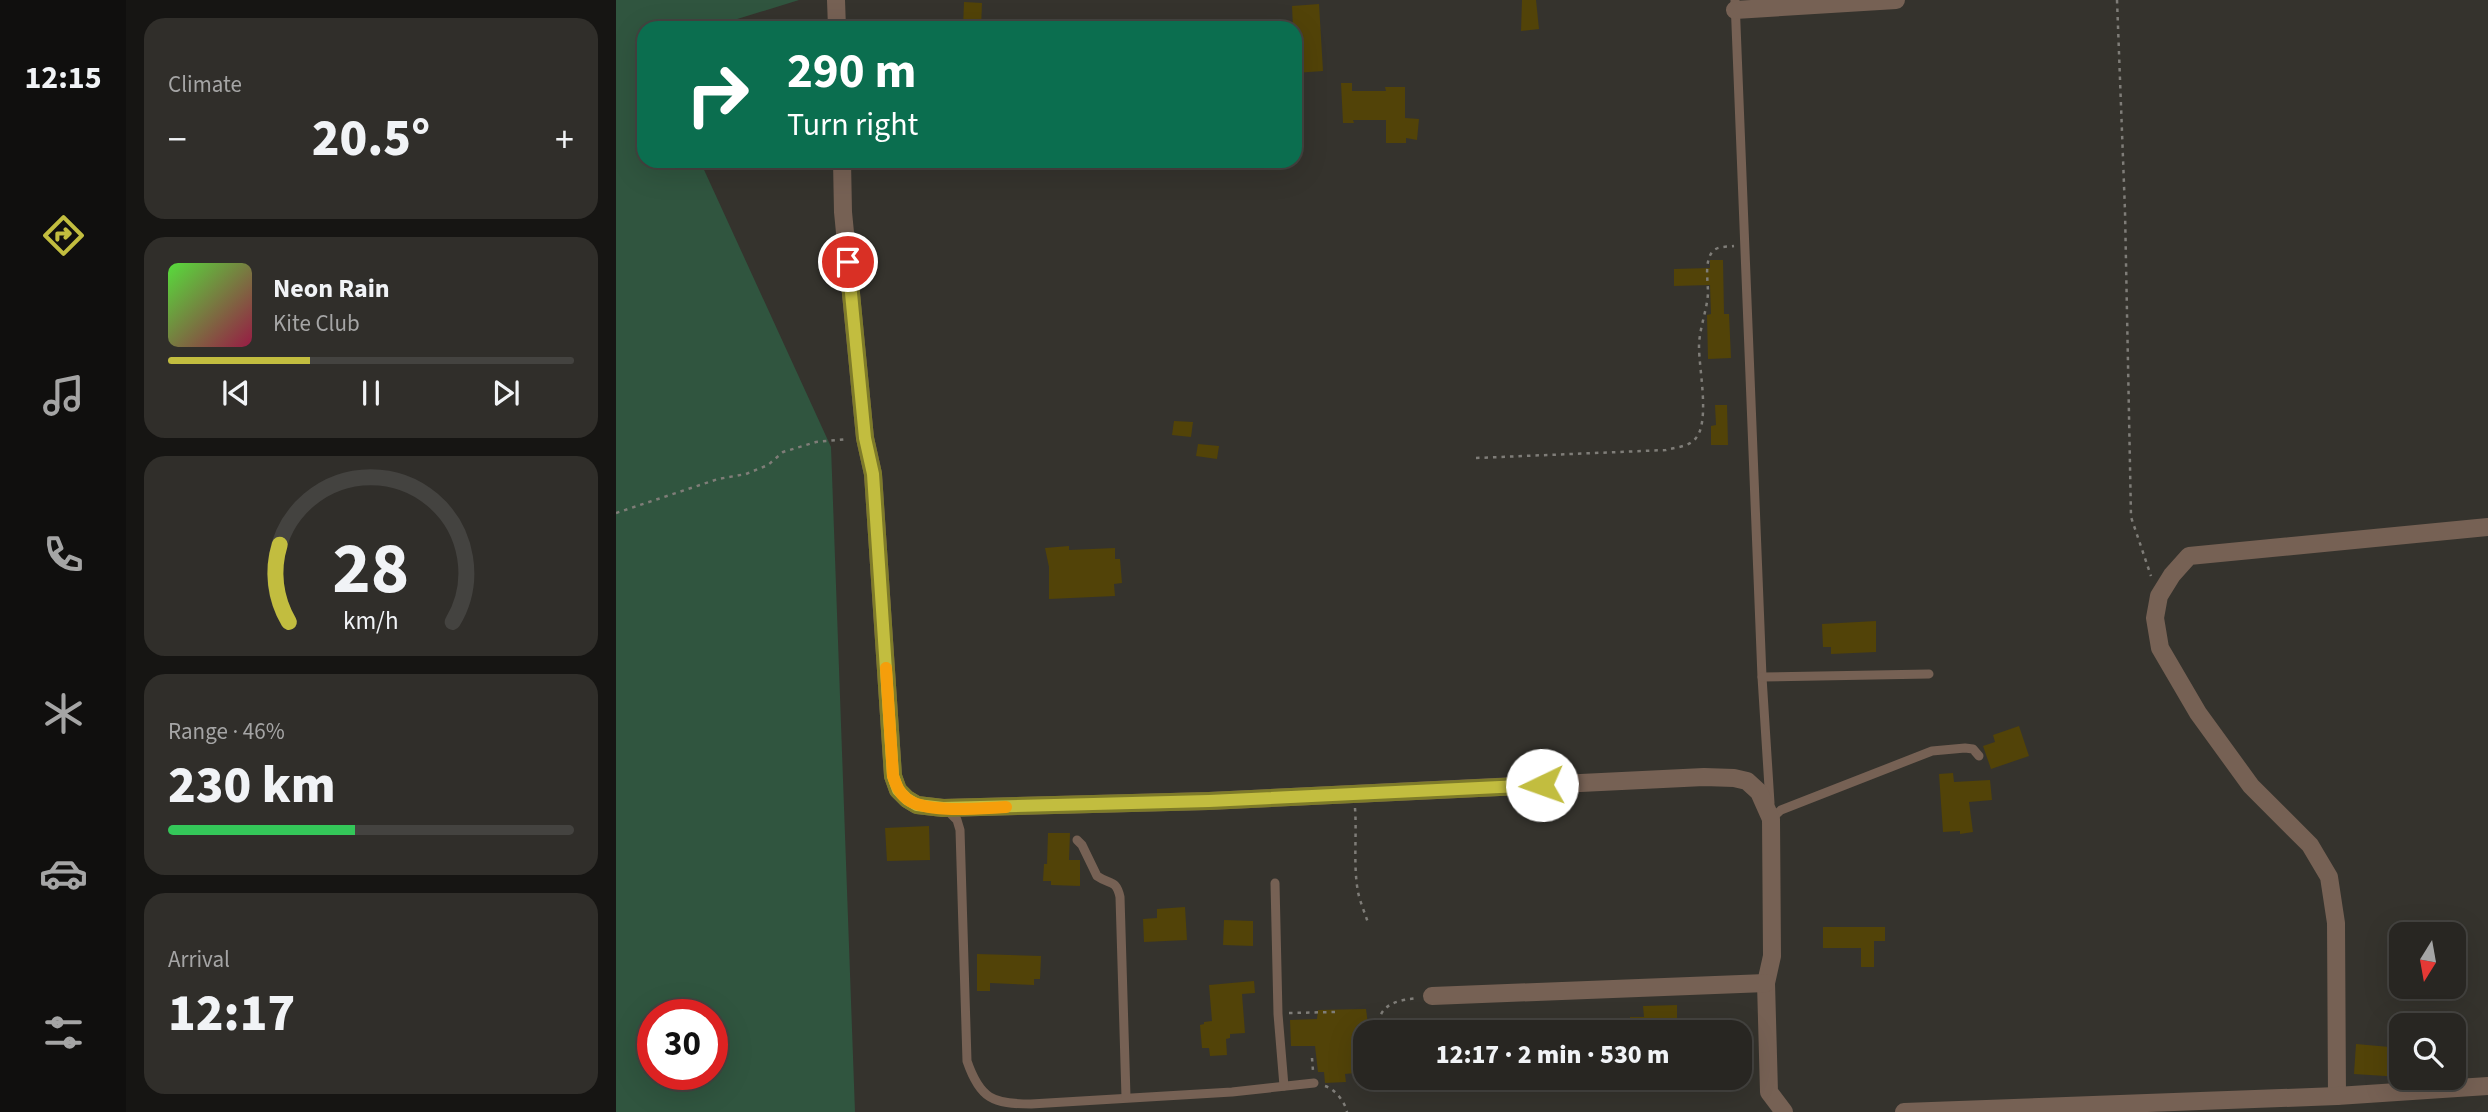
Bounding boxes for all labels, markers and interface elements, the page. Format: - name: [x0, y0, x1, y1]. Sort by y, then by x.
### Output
- text: 290 m: [787, 37, 916, 107]
- icon: right: [672, 49, 763, 140]
- text: 12:15: [24, 55, 102, 101]
- text: Climate: [168, 68, 242, 101]
- text: 20.5°: [312, 102, 430, 176]
- text: Turn right: [787, 102, 918, 148]
- text: −: [168, 113, 187, 167]
- text: +: [555, 113, 574, 167]
- icon: directions: [39, 211, 88, 260]
- pin: [818, 232, 878, 292]
- icon: arrive: [829, 243, 867, 281]
- text: Neon Rain: [273, 270, 390, 307]
- text: Kite Club: [273, 307, 360, 340]
- icon: music: [39, 371, 88, 420]
- icon: previous: [217, 374, 255, 412]
- icon: pause: [352, 374, 390, 412]
- icon: next: [487, 374, 525, 412]
- text: 28: [333, 517, 409, 621]
- icon: phone: [39, 530, 88, 579]
- text: km/h: [343, 603, 399, 639]
- icon: climate: [39, 689, 88, 738]
- text: Range · 46%: [168, 715, 285, 748]
- position arrow: [1505, 748, 1579, 822]
- text: 230 km: [168, 749, 336, 823]
- icon: car: [39, 849, 88, 898]
- north arrow: [2389, 922, 2466, 999]
- map controls: [2389, 922, 2466, 1090]
- text: Arrival: [168, 943, 230, 976]
- text: 12:17: [168, 977, 295, 1051]
- speed limit sign: 30: [637, 999, 728, 1090]
- icon: filters: [39, 1008, 88, 1057]
- button: search: [2389, 1013, 2466, 1090]
- text: 12:17 · 2 min · 530 m: [1436, 1036, 1669, 1073]

